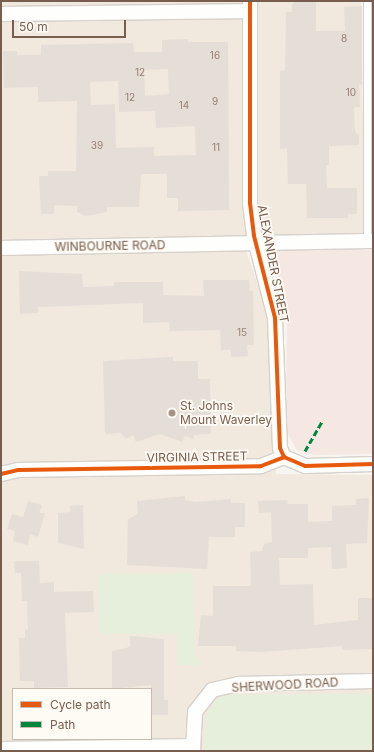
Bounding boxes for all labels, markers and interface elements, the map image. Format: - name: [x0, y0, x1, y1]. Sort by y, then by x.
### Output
- scale bar: [14, 12, 128, 38]
- text: 50 m: [19, 19, 48, 34]
- house number: 8: [341, 33, 347, 45]
- house number: 16: [210, 50, 220, 62]
- house number: 12: [135, 67, 145, 79]
- house number: 10: [346, 87, 356, 99]
- house number: 12: [125, 92, 135, 104]
- house number: 9: [212, 96, 218, 108]
- house number: 14: [179, 100, 189, 112]
- house number: 39: [91, 140, 103, 152]
- house number: 11: [212, 142, 220, 154]
- street label: ALEXANDER STREET: [254, 204, 292, 324]
- street label: WINBOURNE ROAD: [54, 238, 166, 254]
- house number: 15: [237, 327, 247, 339]
- place label: St. Johns Mount Waverley: [180, 399, 272, 427]
- marker: St. Johns Mount Waverley: [167, 408, 177, 418]
- street label: VIRGINIA STREET: [147, 449, 247, 465]
- street label: SHERWOOD ROAD: [231, 675, 339, 695]
- legend: [12, 688, 152, 740]
- text: Cycle path: [50, 697, 111, 712]
- text: Path: [50, 717, 75, 732]

